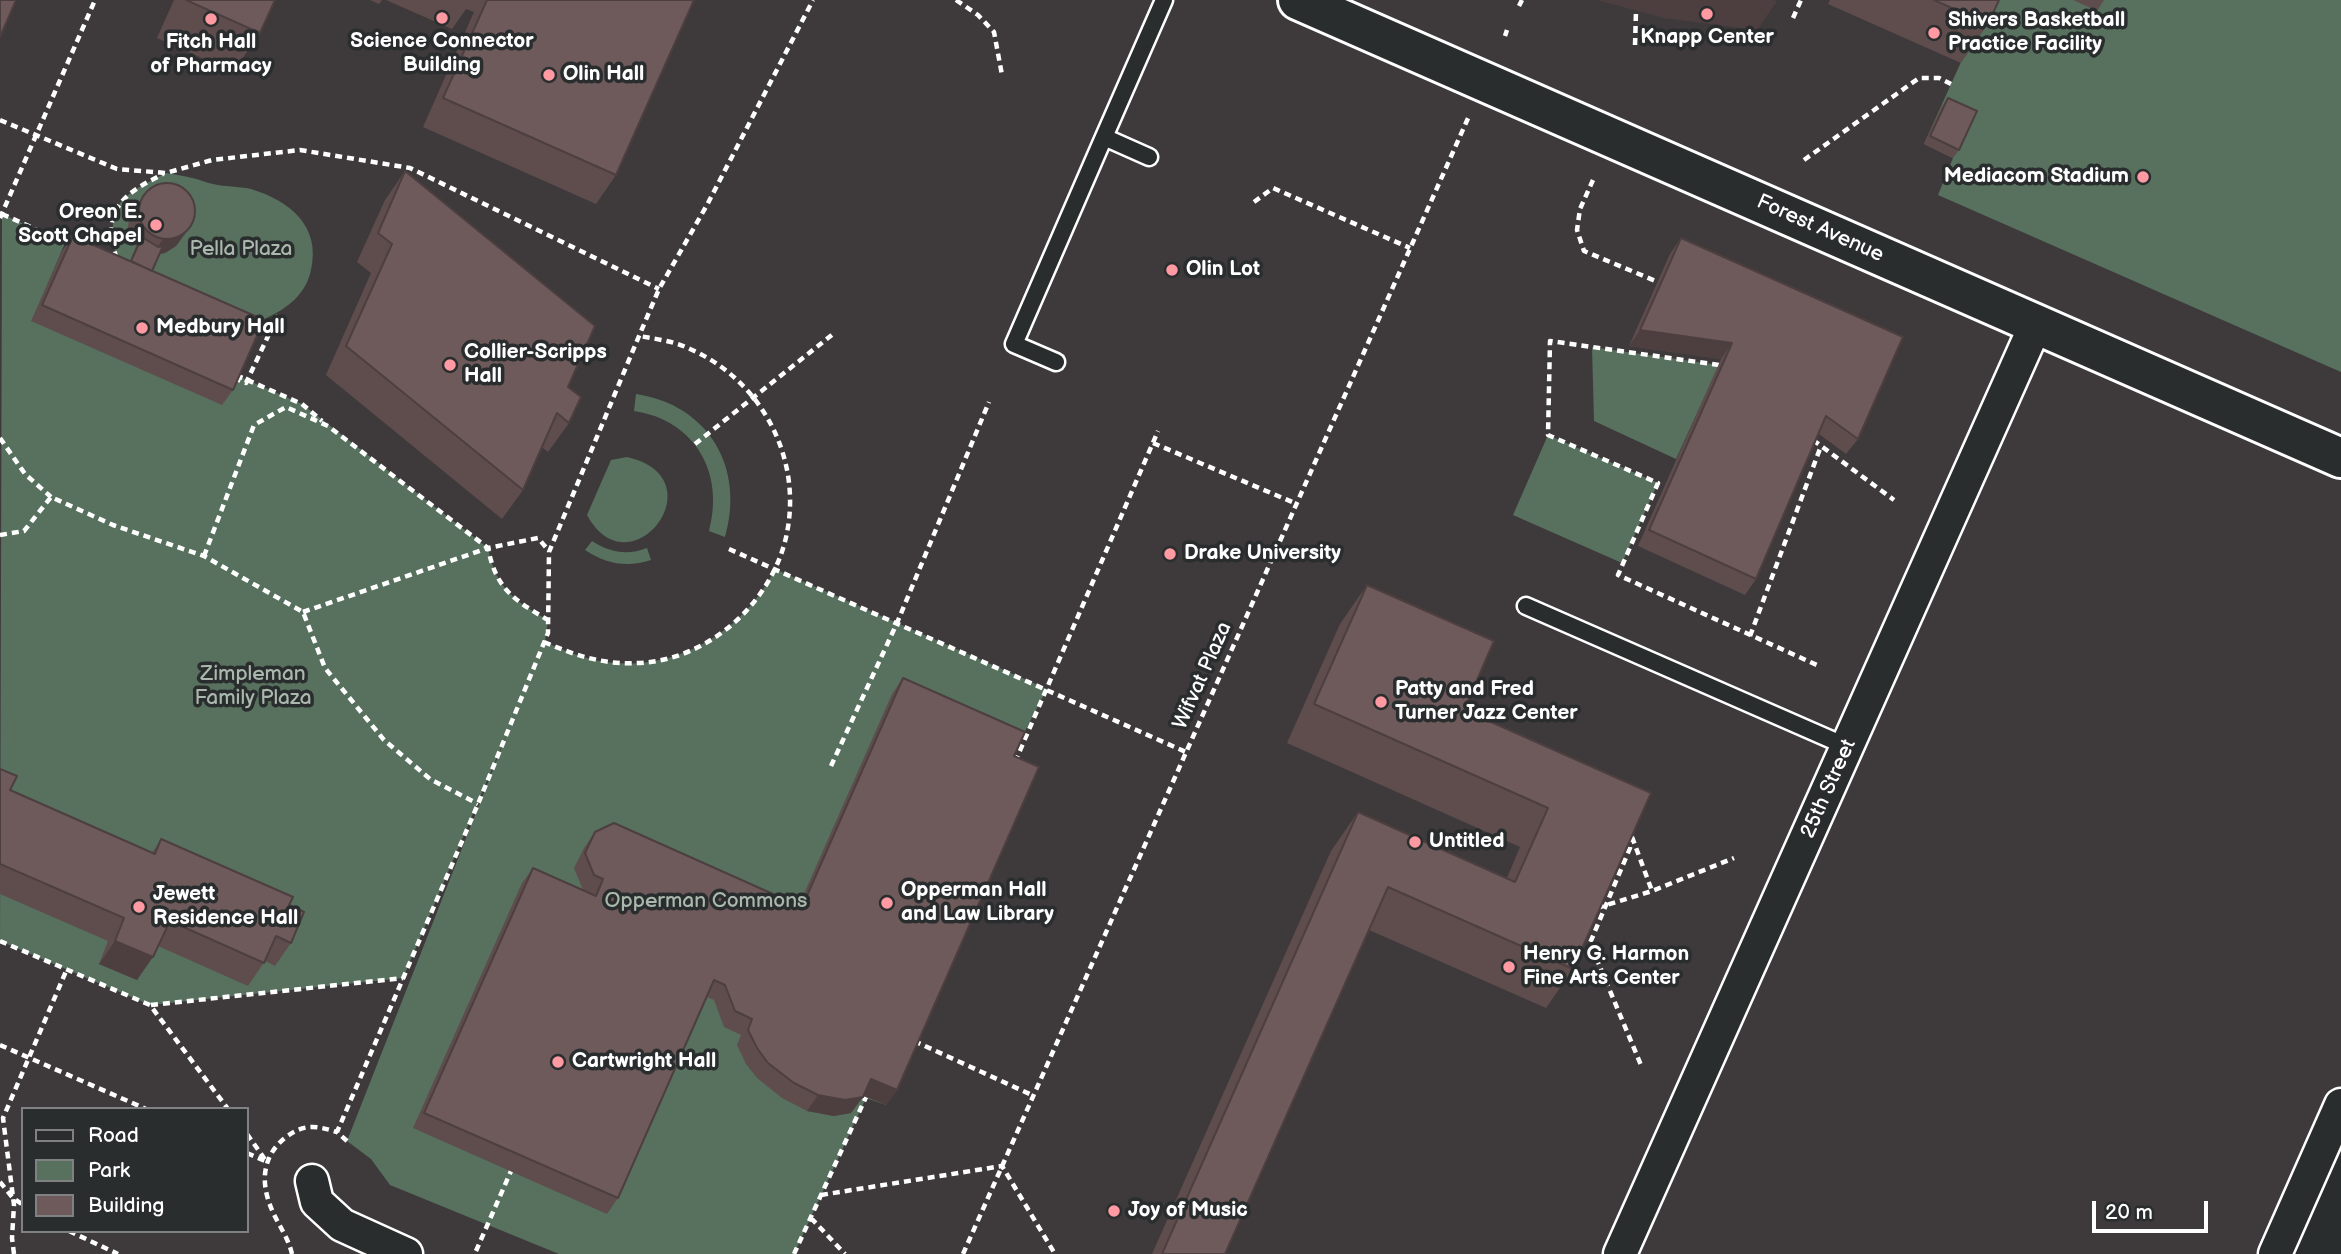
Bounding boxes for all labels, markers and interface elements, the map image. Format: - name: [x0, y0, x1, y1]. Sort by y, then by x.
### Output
- marker: Knapp Center: [1699, 6, 1715, 22]
- place label: Shivers Basketball Practice Facility: [1948, 8, 2125, 58]
- marker: Science Connector Building: [434, 10, 450, 26]
- marker: Fitch Hall of Pharmacy: [203, 11, 219, 27]
- place label: Knapp Center: [1640, 25, 1774, 51]
- marker: Shivers Basketball Practice Facility: [1926, 25, 1942, 41]
- place label: Science Connector Building: [350, 29, 534, 79]
- place label: Fitch Hall of Pharmacy: [150, 30, 272, 80]
- place label: Olin Hall: [563, 62, 644, 88]
- marker: Olin Hall: [541, 67, 557, 83]
- place label: Mediacom Stadium: [1944, 164, 2129, 190]
- marker: Mediacom Stadium: [2135, 169, 2151, 185]
- street label: Forest Avenue: [1753, 190, 1887, 268]
- place label: Oreon E. Scott Chapel: [18, 200, 142, 250]
- marker: Oreon E. Scott Chapel: [148, 217, 164, 233]
- park label: Pella Plaza: [190, 237, 292, 263]
- place label: Olin Lot: [1186, 257, 1260, 283]
- marker: Olin Lot: [1164, 262, 1180, 278]
- place label: Medbury Hall: [156, 315, 285, 341]
- marker: Medbury Hall: [134, 320, 150, 336]
- place label: Collier-Scripps Hall: [464, 340, 607, 390]
- marker: Collier-Scripps Hall: [442, 357, 458, 373]
- place label: Drake University: [1184, 541, 1341, 567]
- marker: Drake University: [1162, 546, 1178, 562]
- street label: Wifvat Plaza: [1168, 618, 1238, 734]
- park label: Zimpleman Family Plaza: [194, 662, 312, 712]
- place label: Patty and Fred Turner Jazz Center: [1395, 677, 1578, 727]
- marker: Patty and Fred Turner Jazz Center: [1373, 694, 1389, 710]
- street label: 25th Street: [1796, 736, 1862, 842]
- place label: Untitled: [1429, 829, 1504, 855]
- marker: Untitled: [1407, 834, 1423, 850]
- place label: Opperman Hall and Law Library: [901, 878, 1054, 928]
- place label: Jewett Residence Hall: [153, 882, 298, 932]
- park label: Opperman Commons: [605, 889, 807, 915]
- marker: Opperman Hall and Law Library: [879, 895, 895, 911]
- marker: Jewett Residence Hall: [131, 899, 147, 915]
- place label: Henry G. Harmon Fine Arts Center: [1523, 942, 1689, 992]
- marker: Henry G. Harmon Fine Arts Center: [1501, 959, 1517, 975]
- place label: Cartwright Hall: [572, 1049, 716, 1075]
- marker: Cartwright Hall: [550, 1054, 566, 1070]
- legend: [21, 1107, 248, 1233]
- text: Road: [88, 1123, 139, 1148]
- text: Park: [88, 1158, 130, 1183]
- scale bar: [2096, 1188, 2212, 1232]
- text: Building: [88, 1193, 164, 1218]
- place label: Joy of Music: [1128, 1198, 1248, 1224]
- text: 20 m: [2105, 1200, 2153, 1225]
- marker: Joy of Music: [1106, 1203, 1122, 1219]

